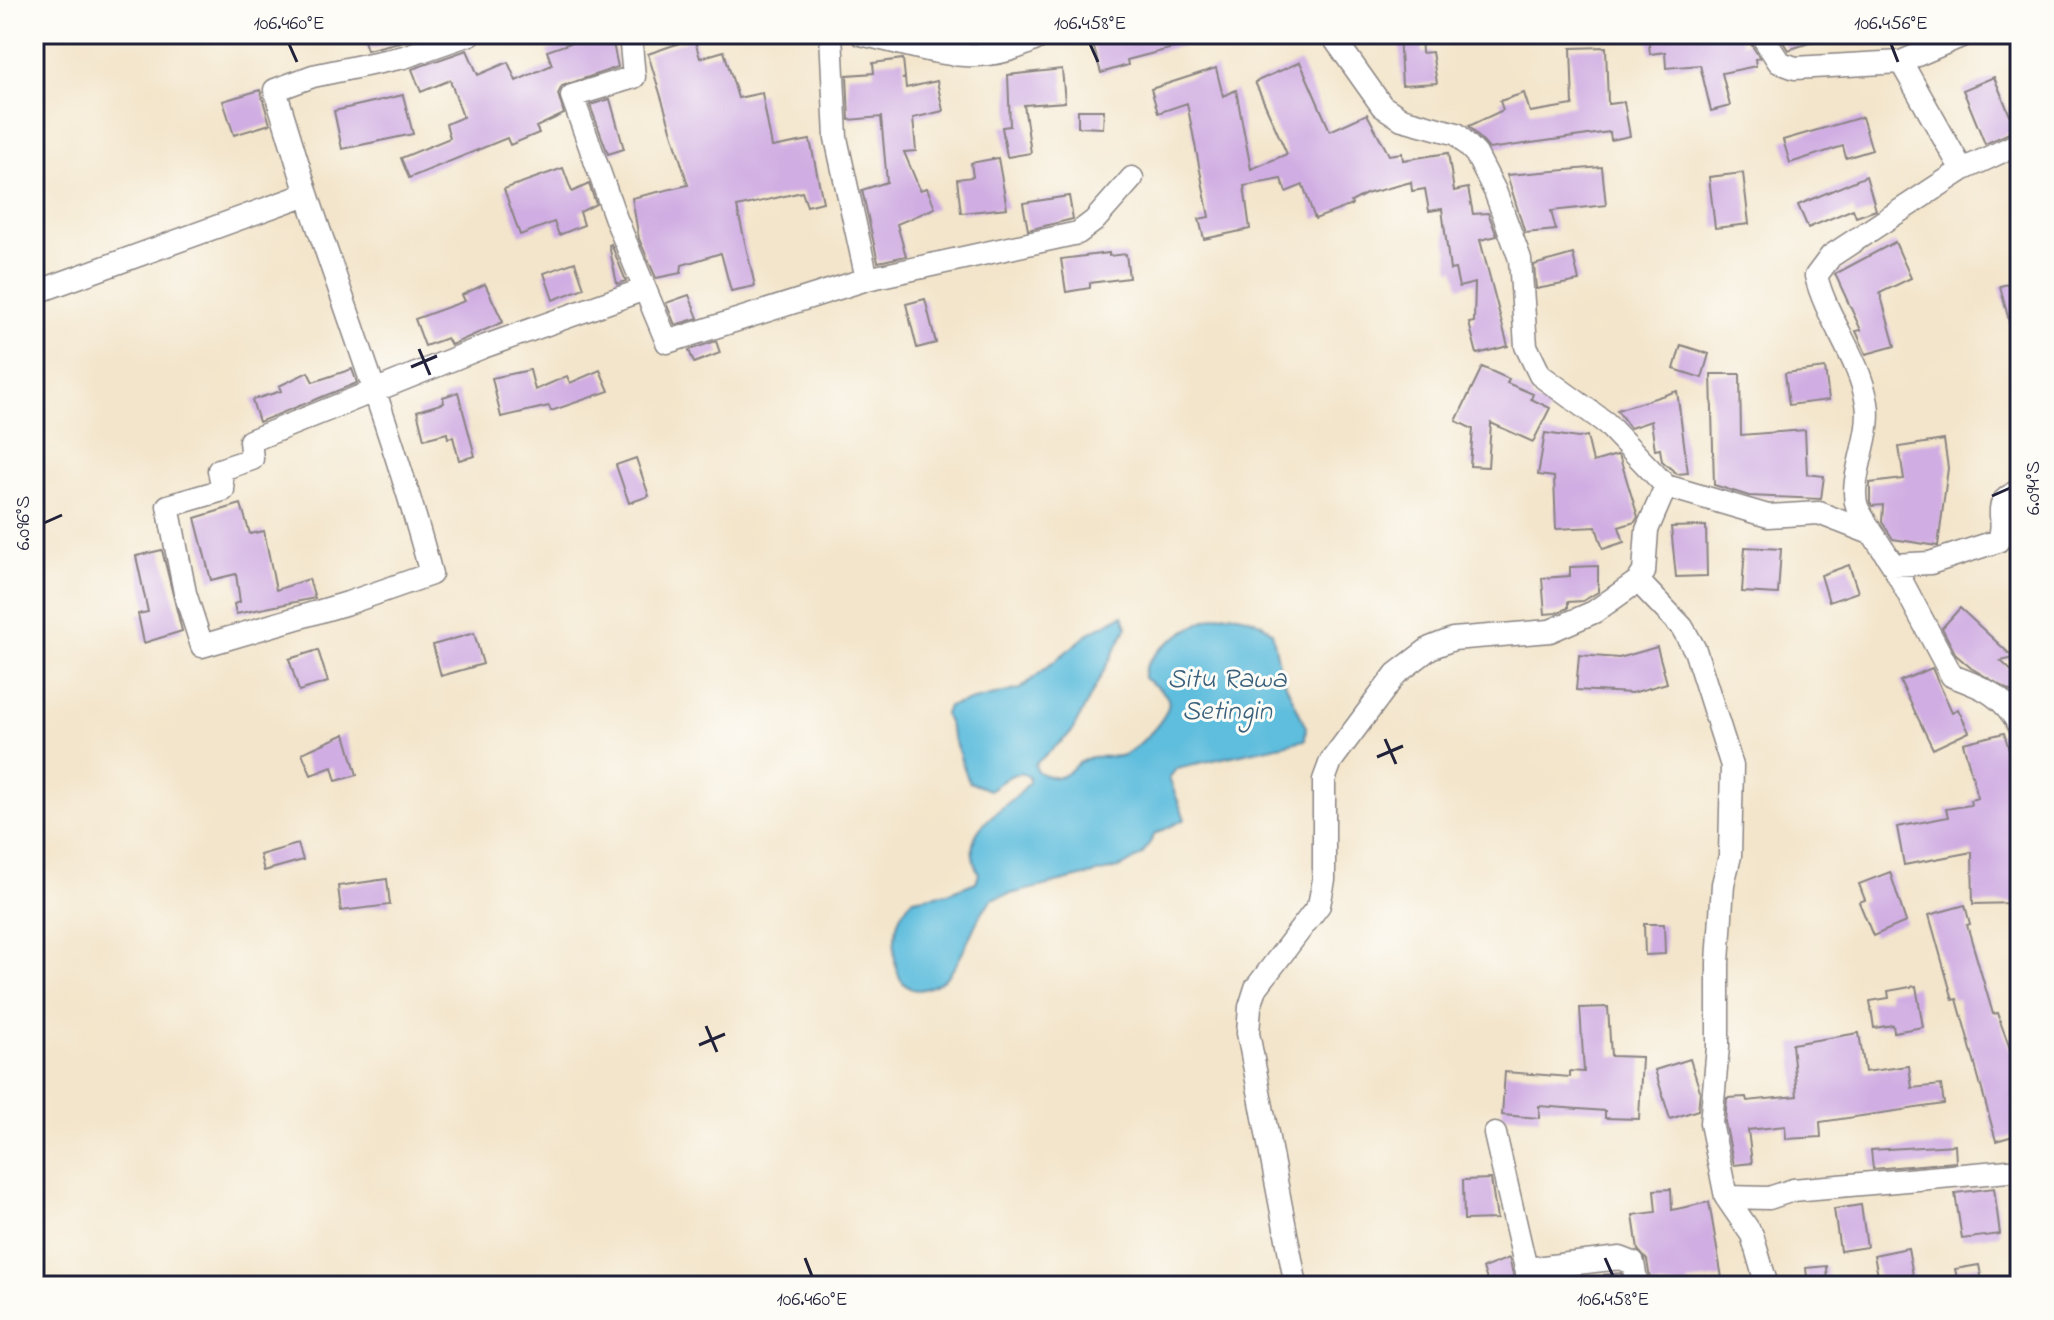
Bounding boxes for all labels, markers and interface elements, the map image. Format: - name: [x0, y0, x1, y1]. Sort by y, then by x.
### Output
- text: 106.460°E: [253, 10, 325, 39]
- text: 106.458°E: [1054, 10, 1126, 39]
- text: 106.456°E: [1854, 10, 1928, 39]
- text: 6.094°S: [2020, 461, 2049, 515]
- text: 6.096°S: [10, 496, 39, 550]
- water label: Situ Rawa Setingin: [1167, 660, 1288, 733]
- text: 106.460°E: [776, 1286, 848, 1315]
- text: 106.458°E: [1577, 1286, 1649, 1315]

